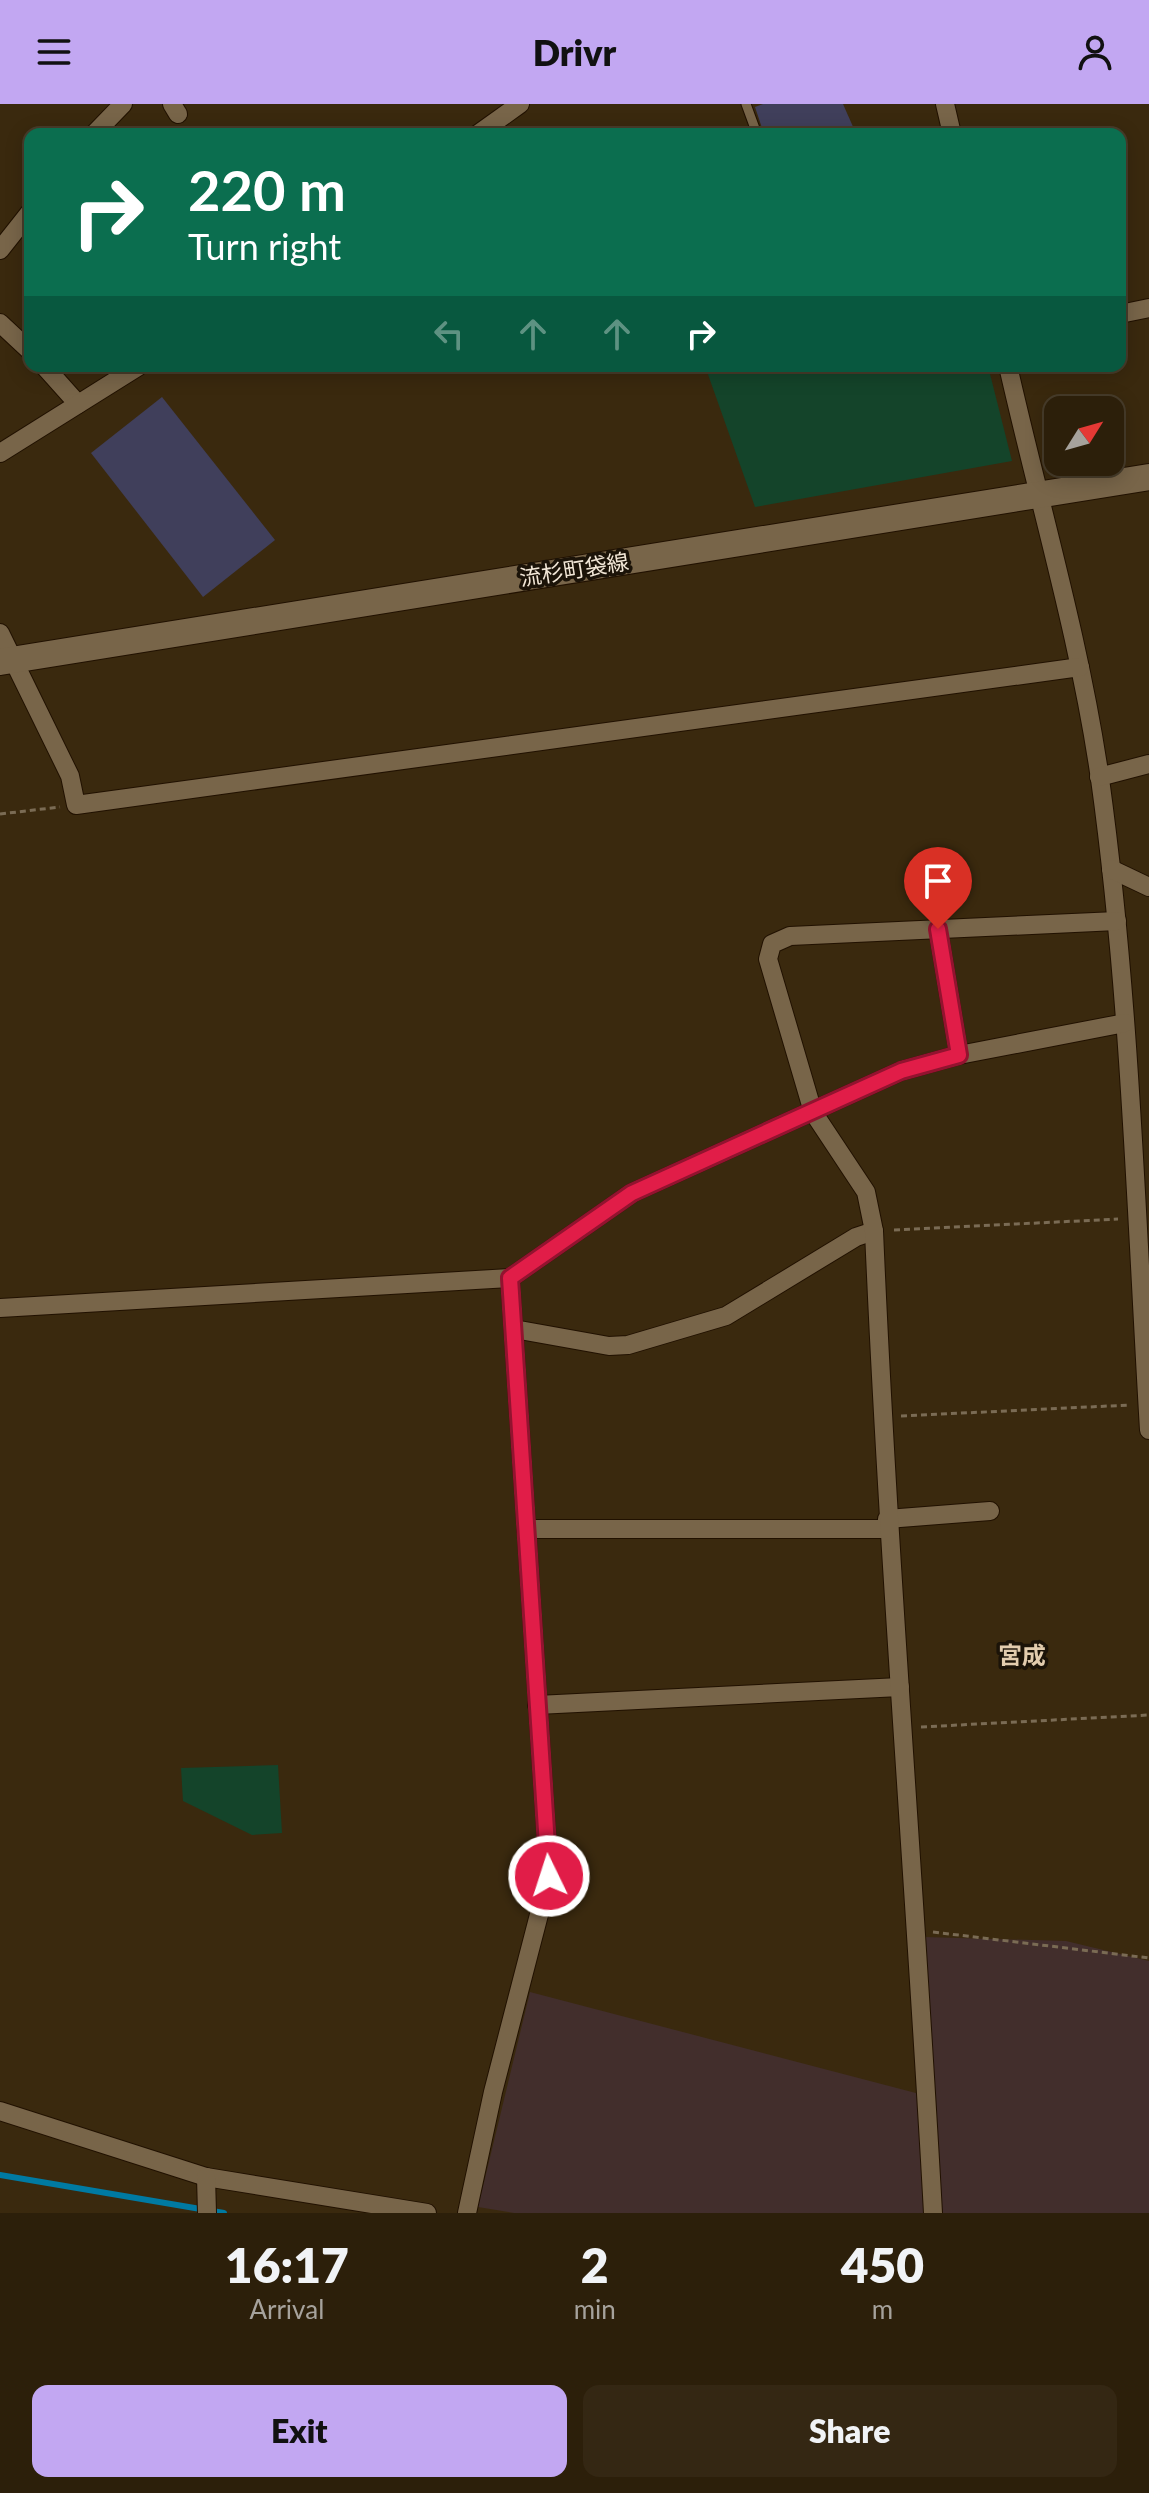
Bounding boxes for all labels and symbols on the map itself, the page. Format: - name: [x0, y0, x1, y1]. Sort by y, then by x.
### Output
- north arrow: [1044, 396, 1124, 476]
- street label: 流杉町袋線: [518, 547, 630, 591]
- pin: [904, 847, 972, 929]
- district label: 宮成: [998, 1640, 1046, 1669]
- position arrow: [507, 1834, 591, 1918]

